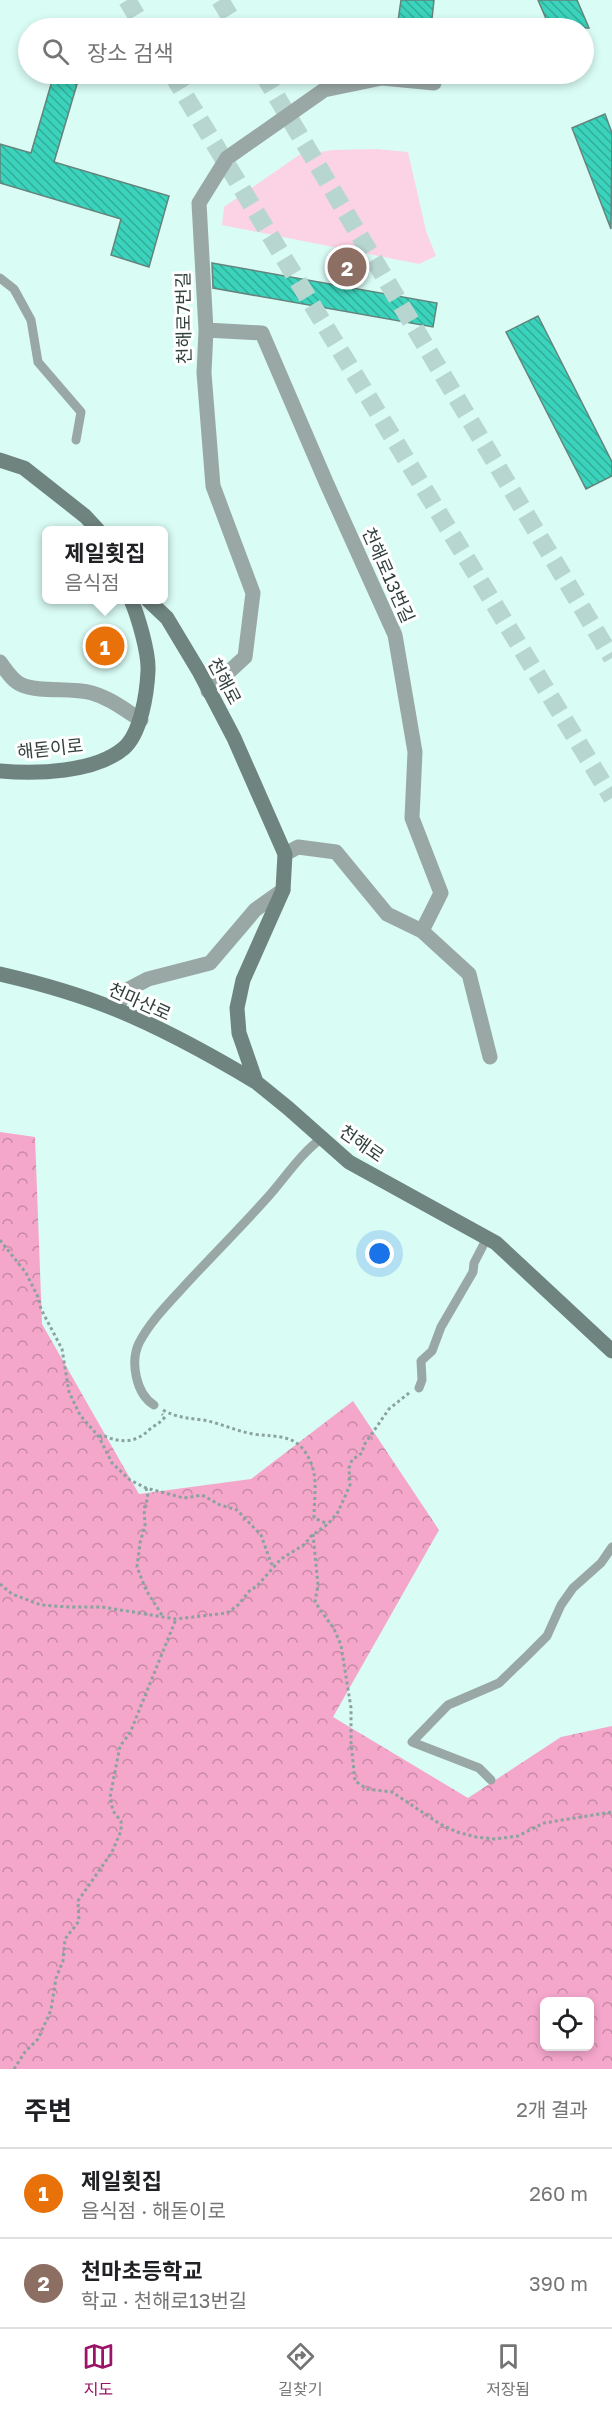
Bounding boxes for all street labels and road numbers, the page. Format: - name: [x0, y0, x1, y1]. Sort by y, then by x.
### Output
- street label: 천해로7번길: [171, 272, 195, 364]
- street label: 천해로13번길: [358, 524, 420, 626]
- street label: 천해로: [204, 654, 246, 708]
- street label: 해돋이로: [16, 734, 84, 762]
- street label: 천마산로: [105, 977, 175, 1025]
- street label: 천해로: [335, 1120, 389, 1166]

